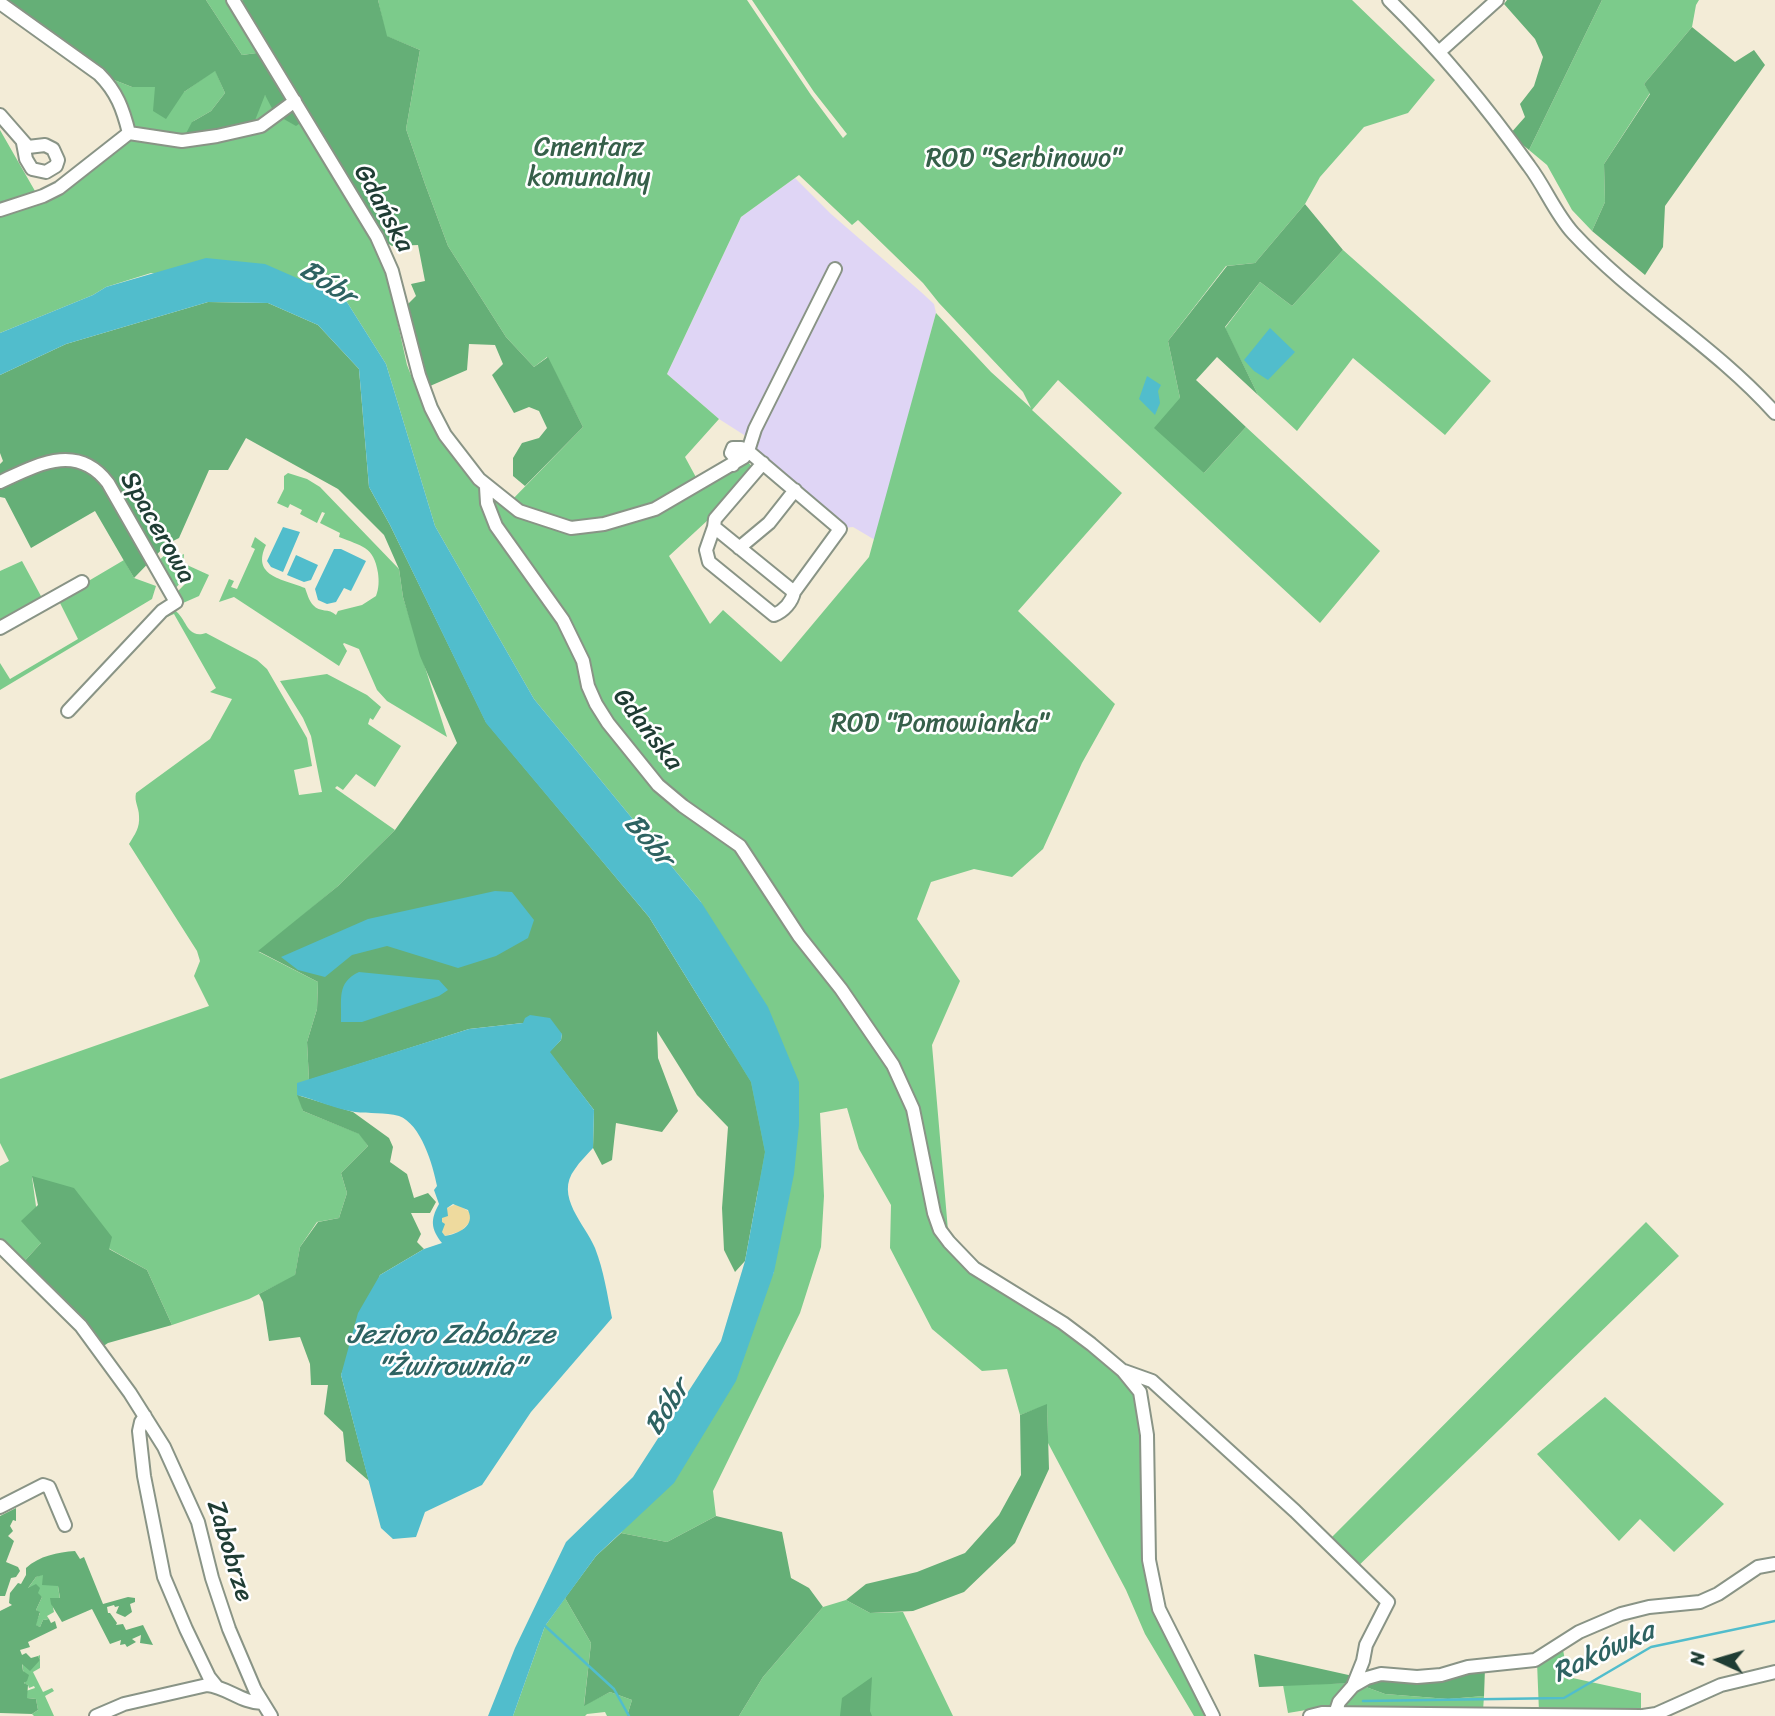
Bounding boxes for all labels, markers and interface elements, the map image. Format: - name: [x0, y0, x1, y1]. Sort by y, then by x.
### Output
- park label: Cmentarz komunalny: [528, 132, 650, 194]
- park label: ROD "Serbinowo": [926, 143, 1122, 175]
- street label: Gdańska: [346, 160, 420, 258]
- water label: Bóbr: [293, 254, 361, 314]
- street label: Spacerowa: [112, 467, 202, 589]
- street label: Gdańska: [605, 683, 689, 777]
- park label: ROD "Pomowianka": [831, 708, 1049, 740]
- water label: Bóbr: [616, 808, 680, 874]
- water label: Jezioro Zabobrze "Żwirownia": [347, 1319, 555, 1385]
- water label: Bóbr: [638, 1374, 698, 1442]
- street label: Zabobrze: [199, 1497, 259, 1605]
- water label: Rakówka: [1548, 1615, 1660, 1691]
- north arrow: [1684, 1625, 1754, 1695]
- text: N: [1681, 1651, 1714, 1666]

